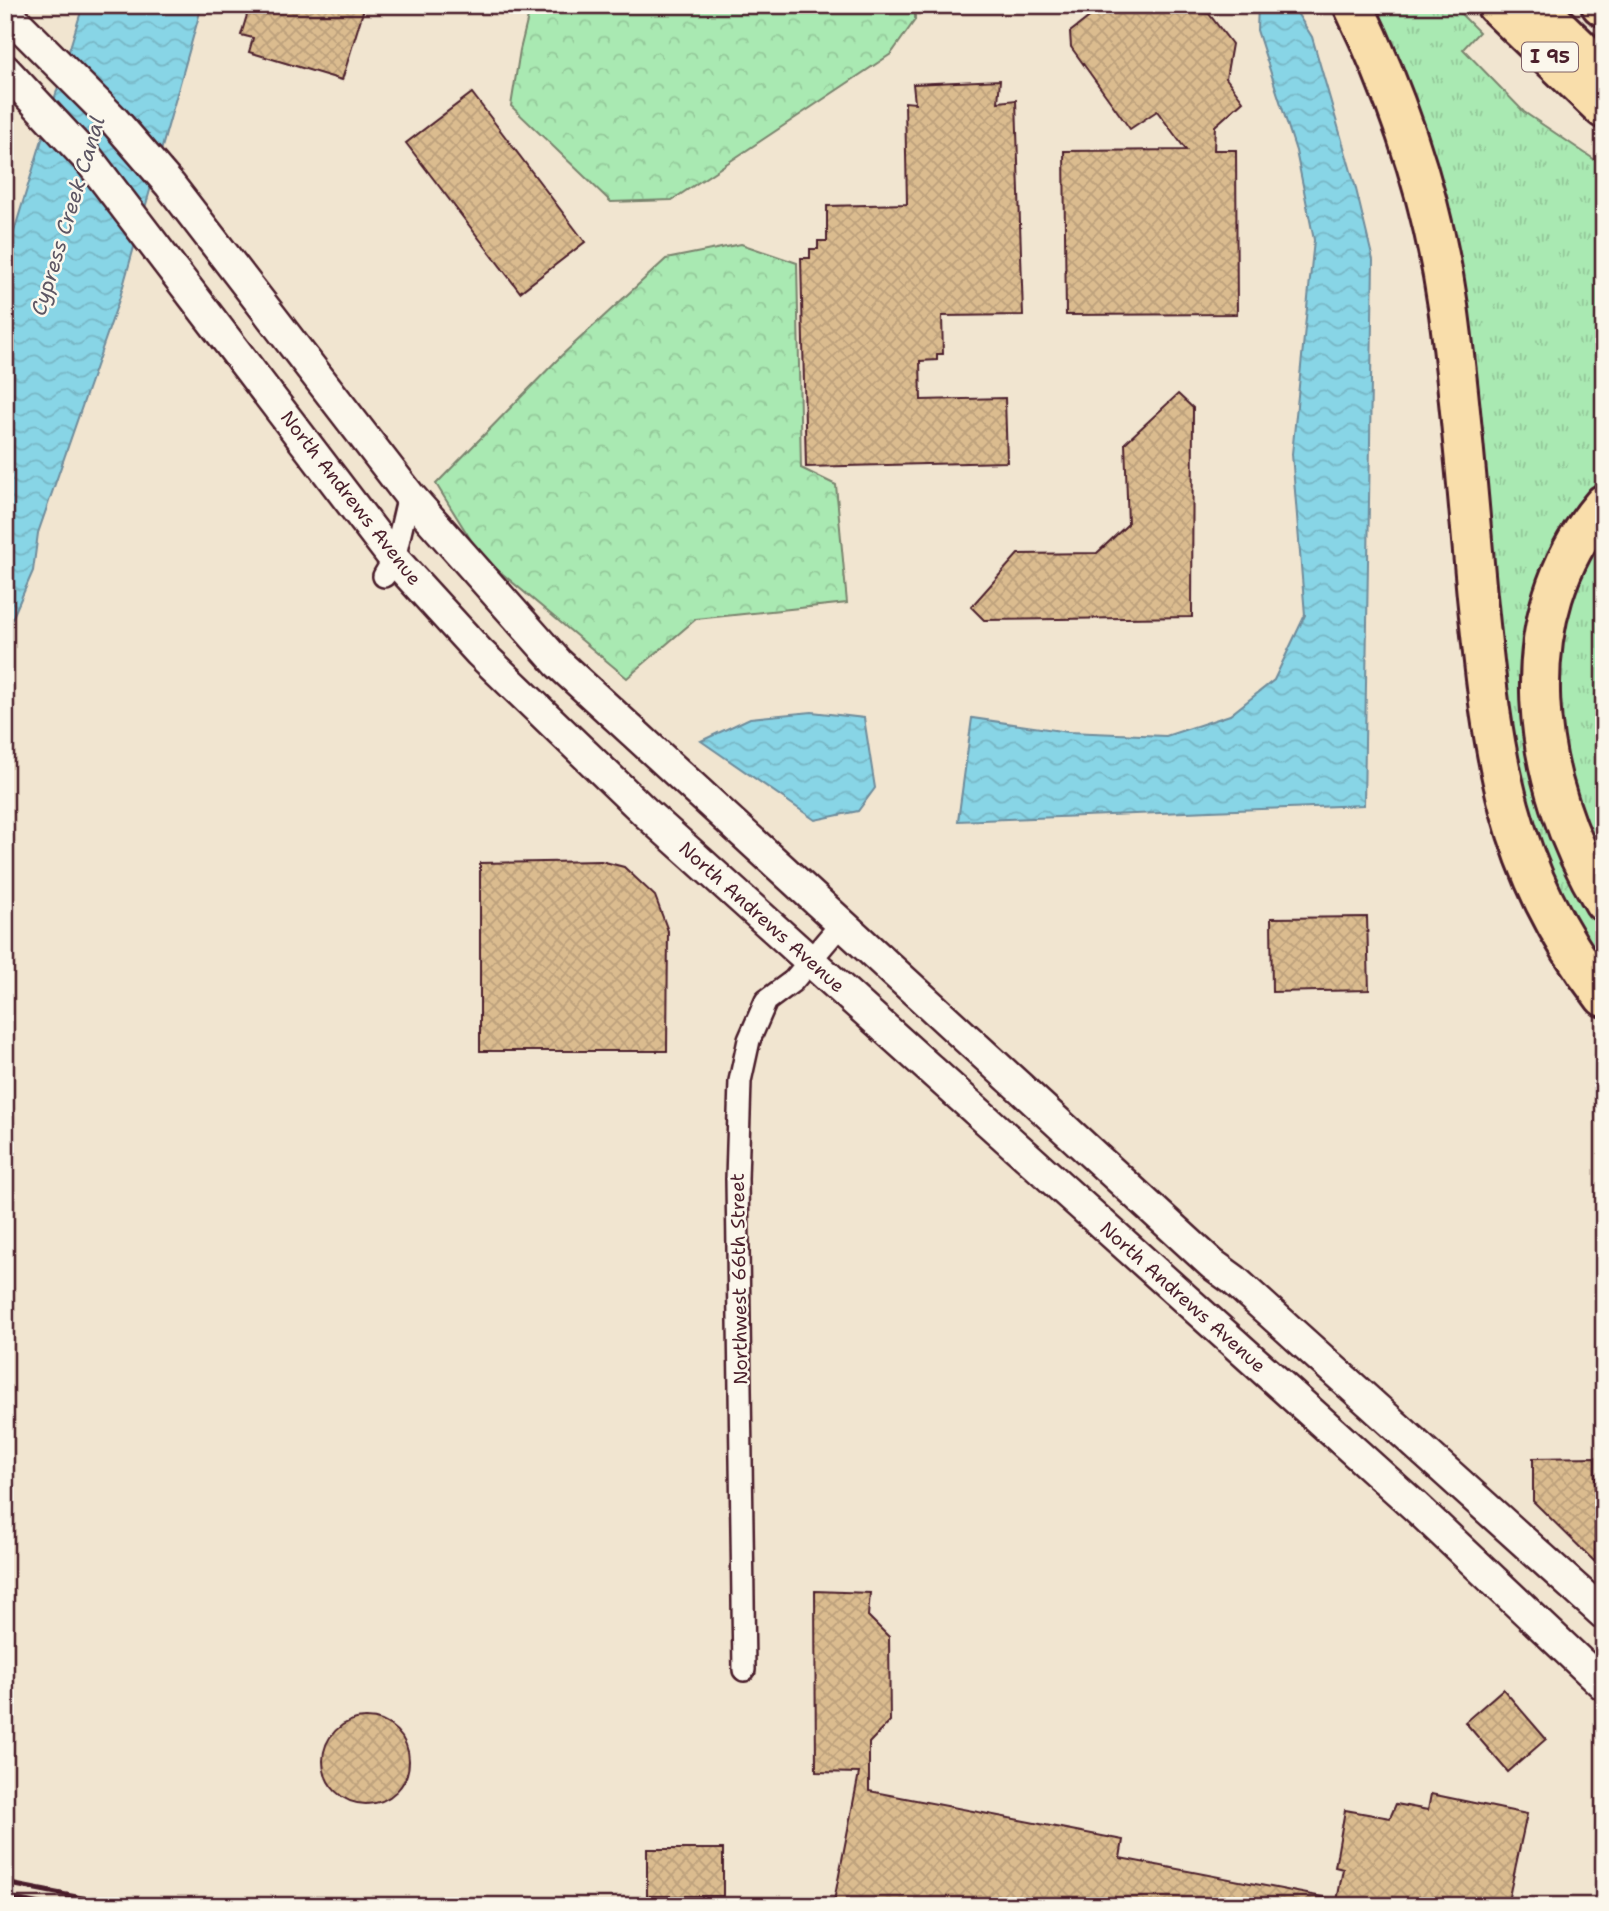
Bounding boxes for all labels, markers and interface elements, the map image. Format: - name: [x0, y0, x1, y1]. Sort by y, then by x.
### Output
- road number: I 95: [1522, 42, 1578, 72]
- water label: Cypress Creek Canal: [24, 113, 112, 319]
- street label: North Andrews Avenue: [275, 406, 427, 590]
- street label: North Andrews Avenue: [674, 836, 850, 998]
- street label: Northwest 66th Street: [725, 1173, 753, 1385]
- street label: North Andrews Avenue: [1095, 1216, 1271, 1378]

